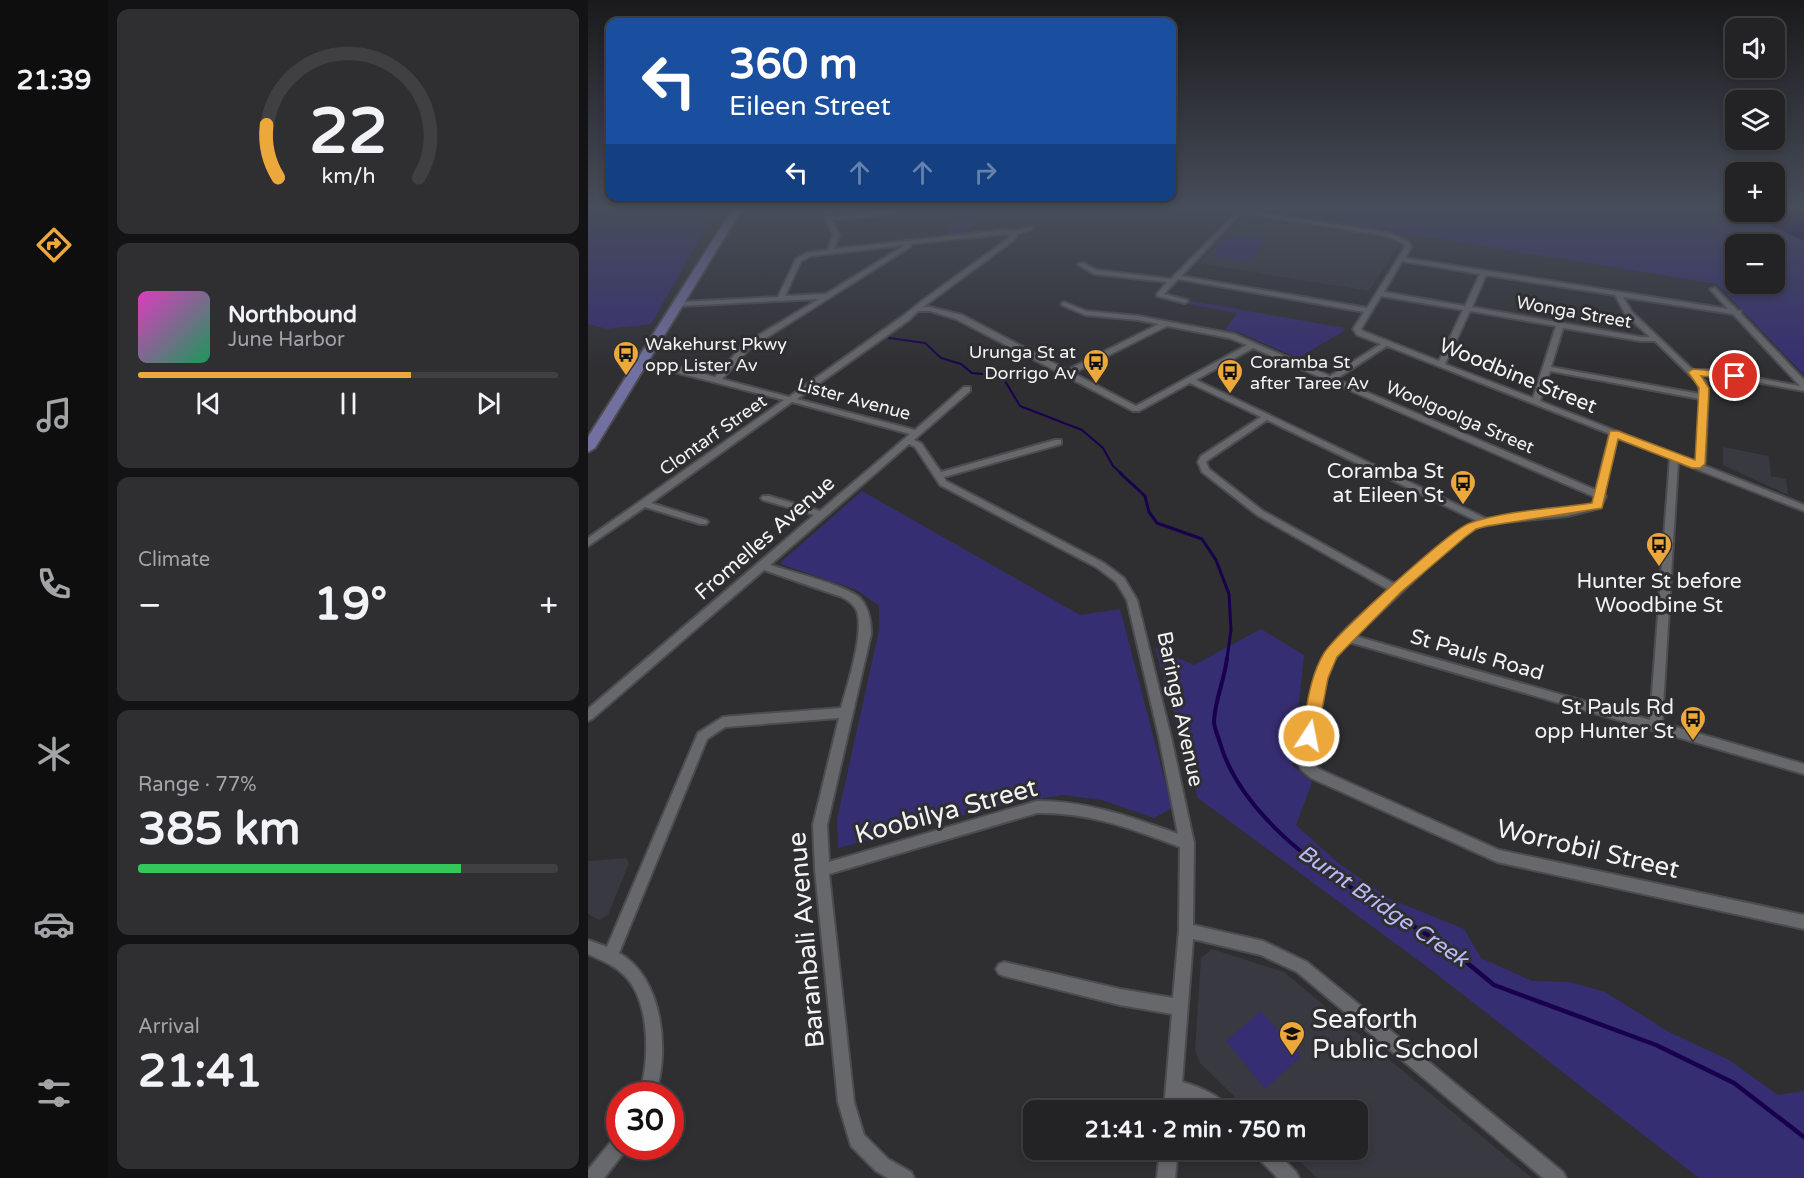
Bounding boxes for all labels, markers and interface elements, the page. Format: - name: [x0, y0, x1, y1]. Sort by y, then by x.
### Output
- map controls: [1725, 18, 1785, 294]
- button: sound: [1725, 18, 1785, 78]
- text: 360 m: [729, 39, 858, 90]
- icon: left: [630, 42, 708, 120]
- text: 21:39: [17, 64, 91, 97]
- text: Eileen Street: [729, 90, 891, 123]
- button: layers: [1725, 90, 1785, 150]
- text: 22: [309, 96, 387, 171]
- icon: left: [780, 156, 813, 189]
- icon: ahead: [843, 156, 876, 189]
- icon: ahead: [906, 156, 939, 189]
- icon: right: [969, 156, 1002, 189]
- button: +: [1725, 162, 1785, 222]
- text: km/h: [321, 164, 375, 190]
- icon: directions: [33, 224, 75, 266]
- button: −: [1725, 234, 1785, 294]
- street label: Wonga Street: [1515, 291, 1634, 333]
- text: Northbound: [228, 302, 357, 328]
- text: June Harbor: [228, 328, 345, 352]
- place label: Wakehurst Pkwy opp Lister Av: [645, 333, 787, 376]
- street label: Woodbine Street: [1436, 333, 1600, 419]
- bus stop icon: Wakehurst Pkwy opp Lister Av: [611, 339, 641, 377]
- place label: Urunga St at Dorrigo Av: [969, 341, 1076, 384]
- bus stop icon: Urunga St at Dorrigo Av: [1081, 347, 1111, 385]
- pin: [1709, 350, 1760, 401]
- place label: Coramba St after Taree Av: [1250, 351, 1369, 394]
- bus stop icon: Coramba St after Taree Av: [1215, 357, 1245, 395]
- icon: arrive: [1718, 359, 1751, 392]
- street label: Lister Avenue: [795, 373, 913, 425]
- street label: Woolgoolga Street: [1382, 376, 1538, 458]
- icon: previous: [192, 387, 225, 420]
- icon: pause: [332, 387, 365, 420]
- icon: next: [472, 387, 505, 420]
- street label: Clontarf Street: [655, 390, 771, 480]
- icon: music: [33, 394, 75, 436]
- place label: Coramba St at Eileen St: [1327, 459, 1444, 508]
- bus stop icon: Coramba St at Eileen St: [1448, 468, 1478, 506]
- street label: Fromelles Avenue: [690, 470, 840, 605]
- bus stop icon: Hunter St before Woodbine St: [1644, 530, 1674, 568]
- text: Climate: [138, 548, 210, 572]
- icon: phone: [33, 563, 75, 605]
- place label: Hunter St before Woodbine St: [1576, 569, 1742, 618]
- text: 19°: [314, 578, 387, 632]
- text: −: [138, 586, 162, 625]
- text: +: [539, 586, 558, 625]
- street label: St Pauls Road: [1407, 624, 1547, 686]
- street label: Baringa Avenue: [1151, 629, 1209, 789]
- place label: St Pauls Rd opp Hunter St: [1535, 695, 1674, 744]
- position arrow: [1277, 704, 1341, 768]
- bus stop icon: St Pauls Rd opp Hunter St: [1678, 704, 1708, 742]
- icon: climate: [33, 733, 75, 775]
- street label: Koobilya Street: [851, 772, 1041, 850]
- text: Range · 77%: [138, 773, 257, 797]
- text: 385 km: [138, 803, 300, 857]
- street label: Worrobil Street: [1494, 813, 1682, 885]
- street label: Baranbali Avenue: [781, 831, 831, 1049]
- water label: Burnt Bridge Creek: [1293, 840, 1475, 974]
- icon: car: [33, 903, 75, 945]
- place label: Seaforth Public School: [1312, 1004, 1479, 1065]
- text: Arrival: [138, 1015, 200, 1039]
- school or university icon: Seaforth Public School: [1277, 1019, 1307, 1057]
- text: 21:41: [138, 1045, 263, 1099]
- icon: filters: [33, 1072, 75, 1114]
- speed limit sign: 30: [606, 1082, 684, 1160]
- text: 21:41 · 2 min · 750 m: [1085, 1117, 1306, 1143]

